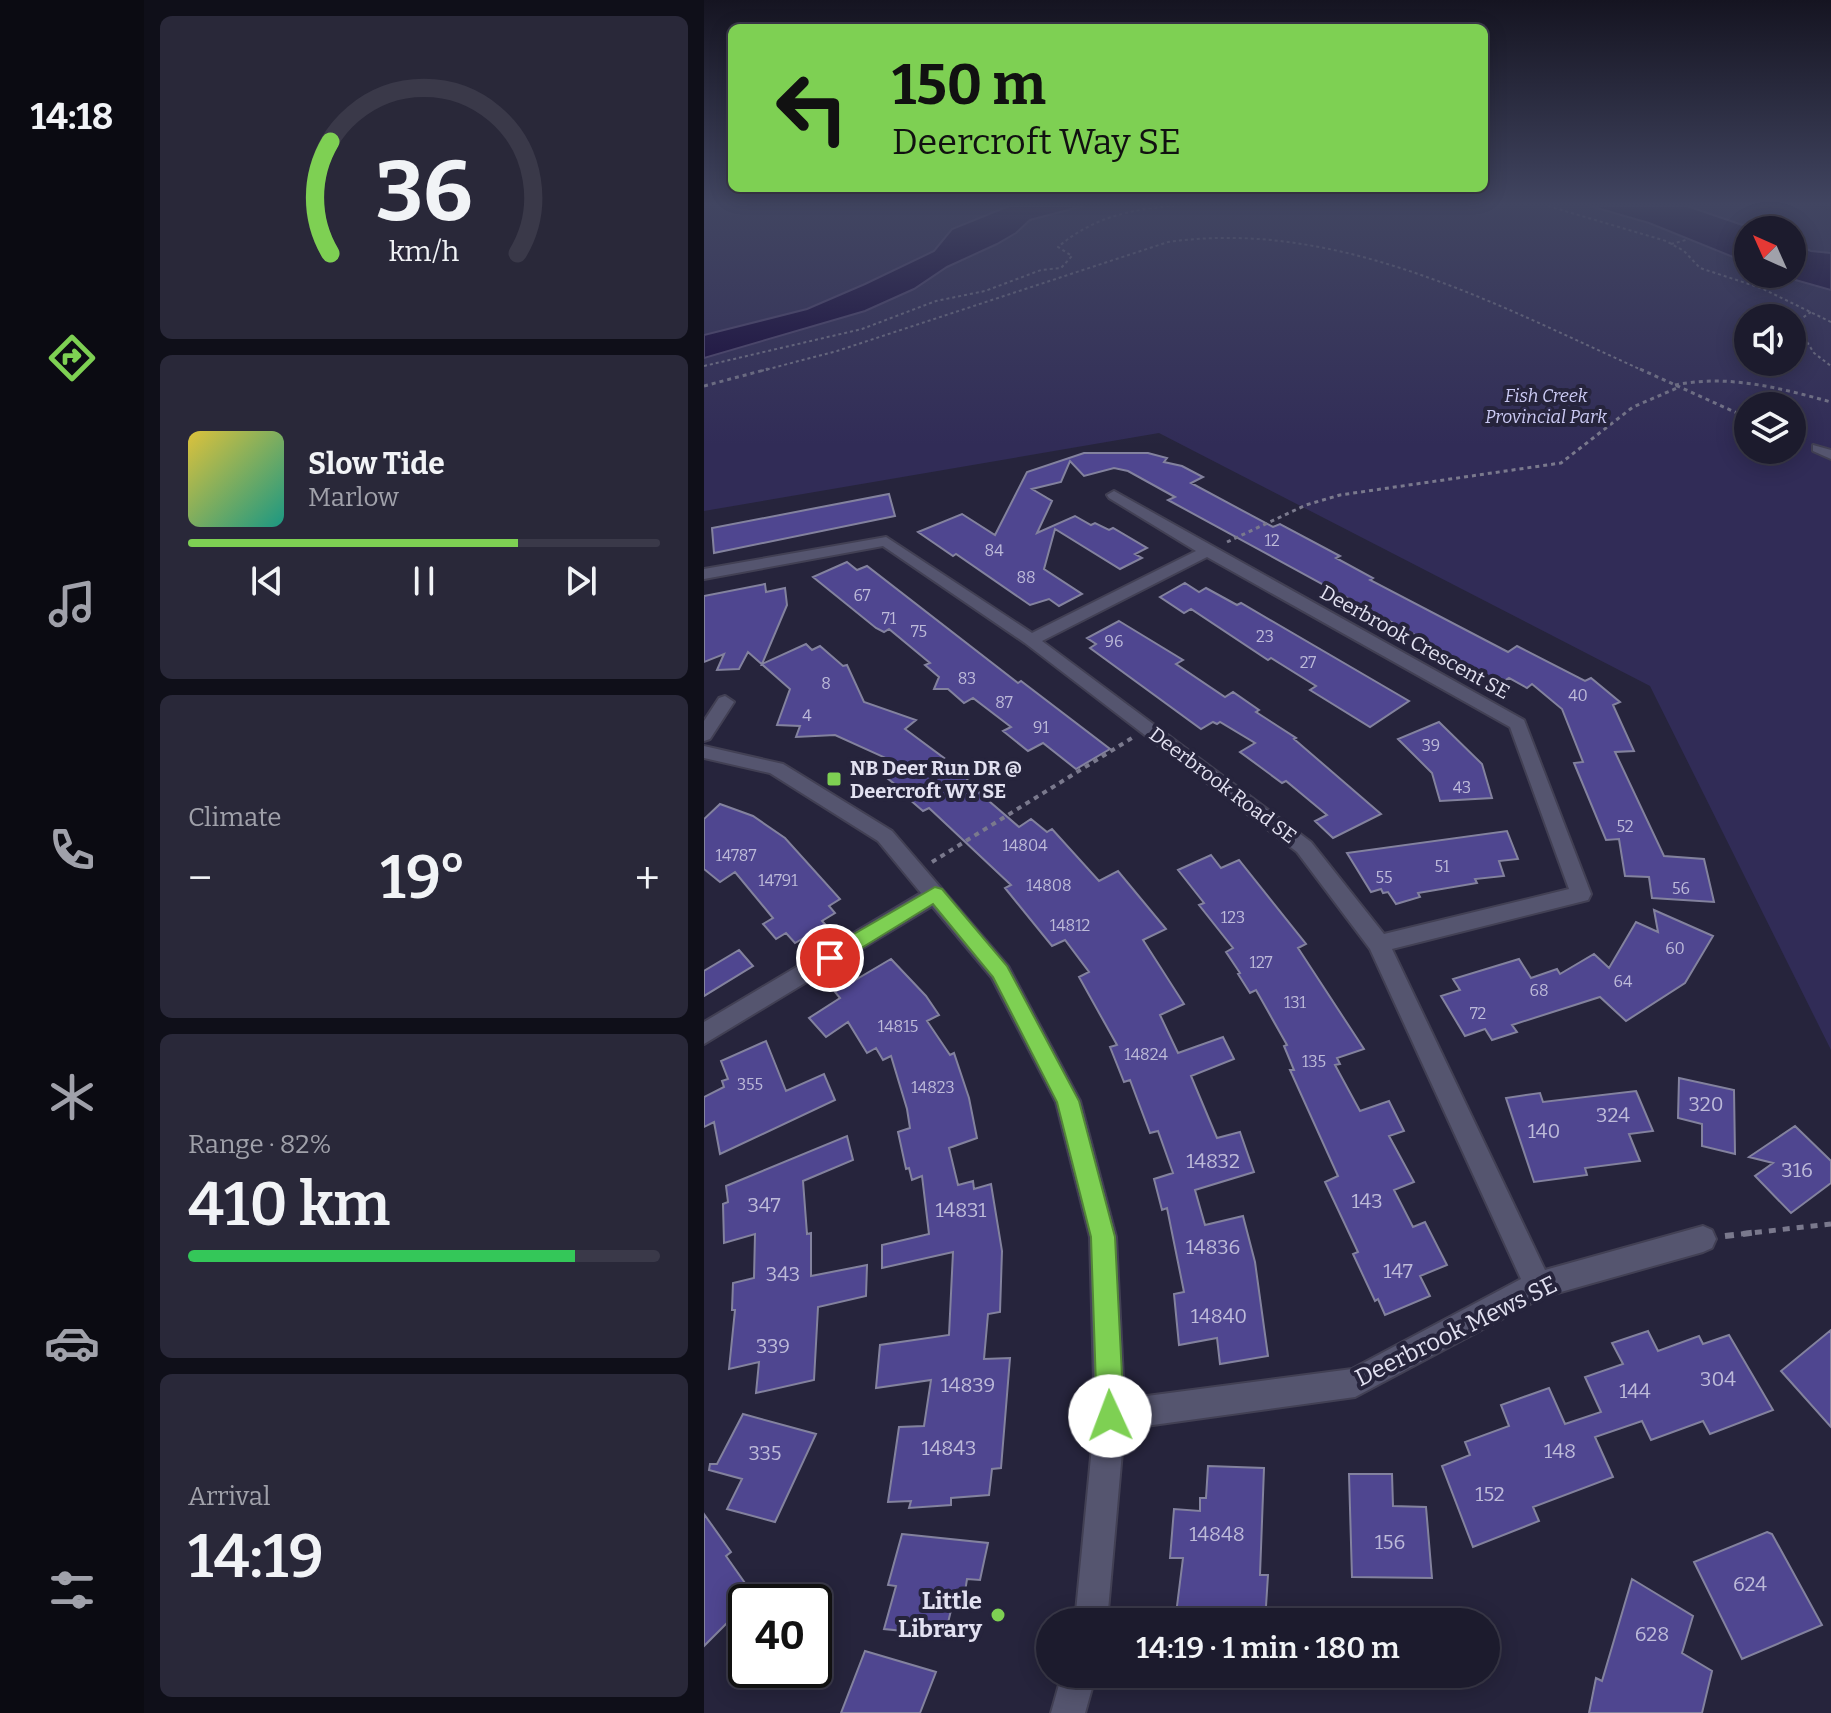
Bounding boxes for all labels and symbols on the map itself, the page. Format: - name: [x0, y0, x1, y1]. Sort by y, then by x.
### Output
- north arrow: [1734, 216, 1806, 288]
- park label: Fish Creek Provincial Park: [1485, 385, 1607, 428]
- house number: 12: [1264, 531, 1280, 550]
- house number: 84: [985, 541, 1004, 560]
- house number: 88: [1016, 568, 1036, 587]
- street label: Deerbrook Crescent SE: [1316, 580, 1514, 704]
- house number: 67: [853, 586, 871, 605]
- house number: 71: [882, 609, 897, 628]
- house number: 75: [911, 622, 927, 641]
- house number: 23: [1256, 627, 1274, 646]
- house number: 96: [1105, 632, 1123, 651]
- house number: 27: [1300, 653, 1316, 672]
- house number: 83: [958, 669, 976, 688]
- house number: 8: [821, 674, 831, 693]
- house number: 40: [1568, 686, 1588, 705]
- house number: 87: [995, 693, 1013, 712]
- house number: 4: [802, 706, 812, 725]
- house number: 91: [1033, 718, 1049, 737]
- street label: Deerbrook Road SE: [1145, 722, 1301, 848]
- house number: 39: [1422, 736, 1440, 755]
- place label: NB Deer Run DR @ Deercroft WY SE: [850, 756, 1022, 803]
- marker: NB Deer Run DR @ Deercroft WY SE: [825, 770, 843, 788]
- house number: 43: [1453, 778, 1471, 797]
- house number: 52: [1617, 817, 1633, 836]
- house number: 14804: [1002, 836, 1048, 855]
- house number: 14787: [715, 846, 757, 865]
- house number: 51: [1435, 857, 1450, 876]
- house number: 55: [1375, 868, 1393, 887]
- house number: 14791: [758, 871, 798, 890]
- house number: 14808: [1026, 876, 1072, 895]
- house number: 56: [1672, 879, 1690, 898]
- house number: 123: [1221, 908, 1245, 927]
- house number: 14812: [1050, 916, 1090, 935]
- pin: [796, 924, 864, 992]
- house number: 60: [1665, 939, 1685, 958]
- house number: 127: [1249, 953, 1273, 972]
- house number: 64: [1614, 972, 1633, 991]
- house number: 68: [1529, 981, 1549, 1000]
- house number: 131: [1284, 993, 1307, 1012]
- house number: 72: [1470, 1004, 1486, 1023]
- house number: 14815: [878, 1017, 918, 1036]
- house number: 14824: [1124, 1045, 1168, 1064]
- house number: 135: [1302, 1052, 1326, 1071]
- house number: 355: [737, 1075, 763, 1094]
- house number: 14823: [911, 1078, 955, 1097]
- house number: 320: [1688, 1092, 1724, 1116]
- house number: 324: [1596, 1103, 1630, 1127]
- house number: 140: [1528, 1119, 1560, 1143]
- house number: 14832: [1186, 1149, 1240, 1173]
- house number: 316: [1781, 1158, 1813, 1182]
- house number: 143: [1351, 1189, 1383, 1213]
- house number: 347: [748, 1193, 780, 1217]
- house number: 14831: [936, 1198, 986, 1222]
- house number: 14836: [1186, 1235, 1240, 1259]
- house number: 147: [1383, 1259, 1413, 1283]
- house number: 343: [766, 1262, 800, 1286]
- street label: Deerbrook Mews SE: [1351, 1270, 1561, 1392]
- house number: 14840: [1191, 1304, 1247, 1328]
- house number: 339: [756, 1334, 790, 1358]
- house number: 304: [1700, 1367, 1736, 1391]
- house number: 14839: [941, 1373, 995, 1397]
- position arrow: [1068, 1374, 1152, 1458]
- house number: 144: [1619, 1379, 1651, 1403]
- house number: 14843: [922, 1436, 976, 1460]
- house number: 148: [1544, 1439, 1576, 1463]
- house number: 335: [748, 1441, 782, 1465]
- house number: 152: [1475, 1482, 1505, 1506]
- house number: 14848: [1189, 1522, 1245, 1546]
- house number: 156: [1375, 1530, 1405, 1554]
- house number: 624: [1733, 1572, 1767, 1596]
- speed limit sign: 40: [728, 1584, 832, 1688]
- place label: Little Library: [898, 1587, 983, 1643]
- marker: Little Library: [989, 1606, 1007, 1624]
- house number: 628: [1635, 1622, 1669, 1646]

